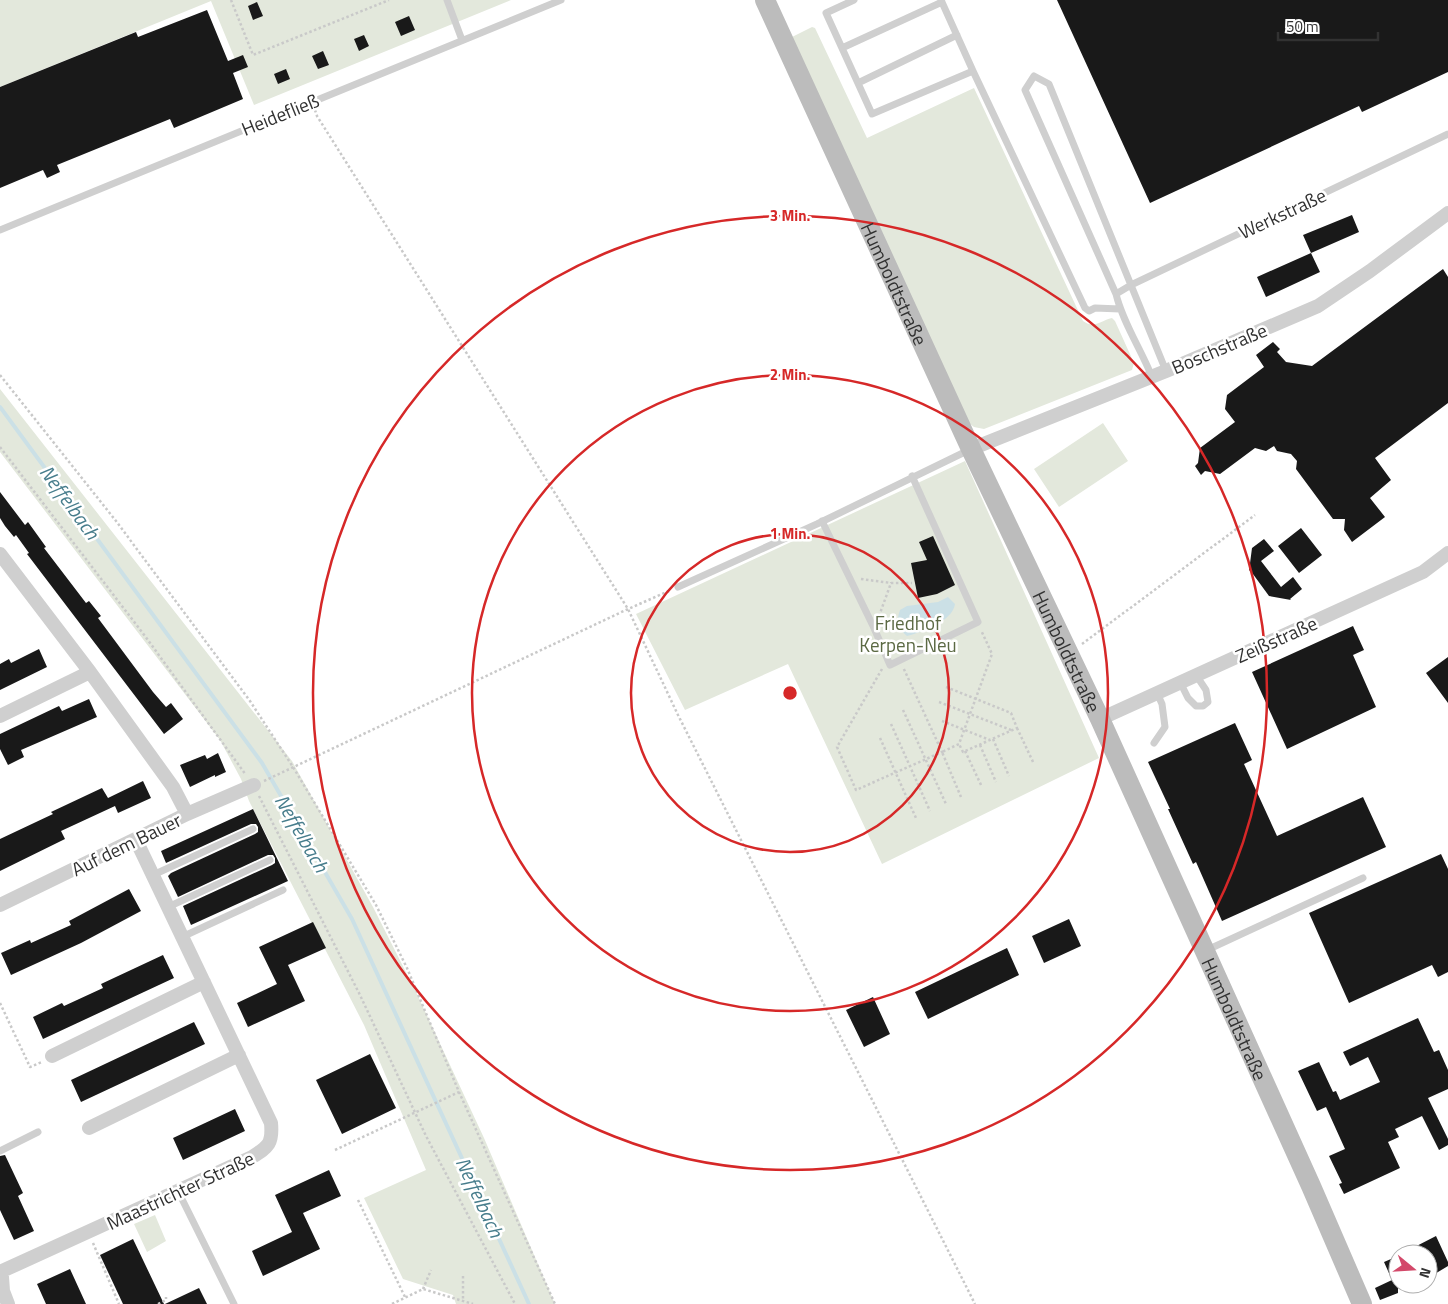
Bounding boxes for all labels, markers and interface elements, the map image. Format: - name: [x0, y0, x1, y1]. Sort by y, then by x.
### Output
- scale bar: [1278, 10, 1378, 42]
- text: 50 m: [1286, 15, 1319, 38]
- street label: Heidefließ: [237, 85, 323, 143]
- street label: Werkstraße: [1233, 180, 1331, 246]
- text: 3 Min.: [770, 204, 810, 227]
- street label: Humboldtstraße: [854, 217, 936, 350]
- street label: Boschstraße: [1167, 315, 1271, 381]
- text: 2 Min.: [770, 363, 810, 386]
- water label: Neffelbach: [32, 458, 108, 547]
- text: 1 Min.: [770, 522, 810, 545]
- street label: Humboldtstraße: [1026, 585, 1109, 717]
- park label: Friedhof Kerpen-Neu: [859, 608, 957, 659]
- street label: Zeißstraße: [1230, 608, 1322, 670]
- centre of rings: [781, 684, 799, 702]
- water label: Neffelbach: [267, 788, 337, 879]
- street label: Auf dem Bauer: [66, 805, 186, 883]
- street label: Humboldtstraße: [1195, 952, 1276, 1085]
- street label: Maastrichter Straße: [101, 1143, 259, 1237]
- water label: Neffelbach: [448, 1152, 513, 1243]
- north arrow: [1388, 1244, 1438, 1294]
- text: N: [1414, 1265, 1437, 1281]

